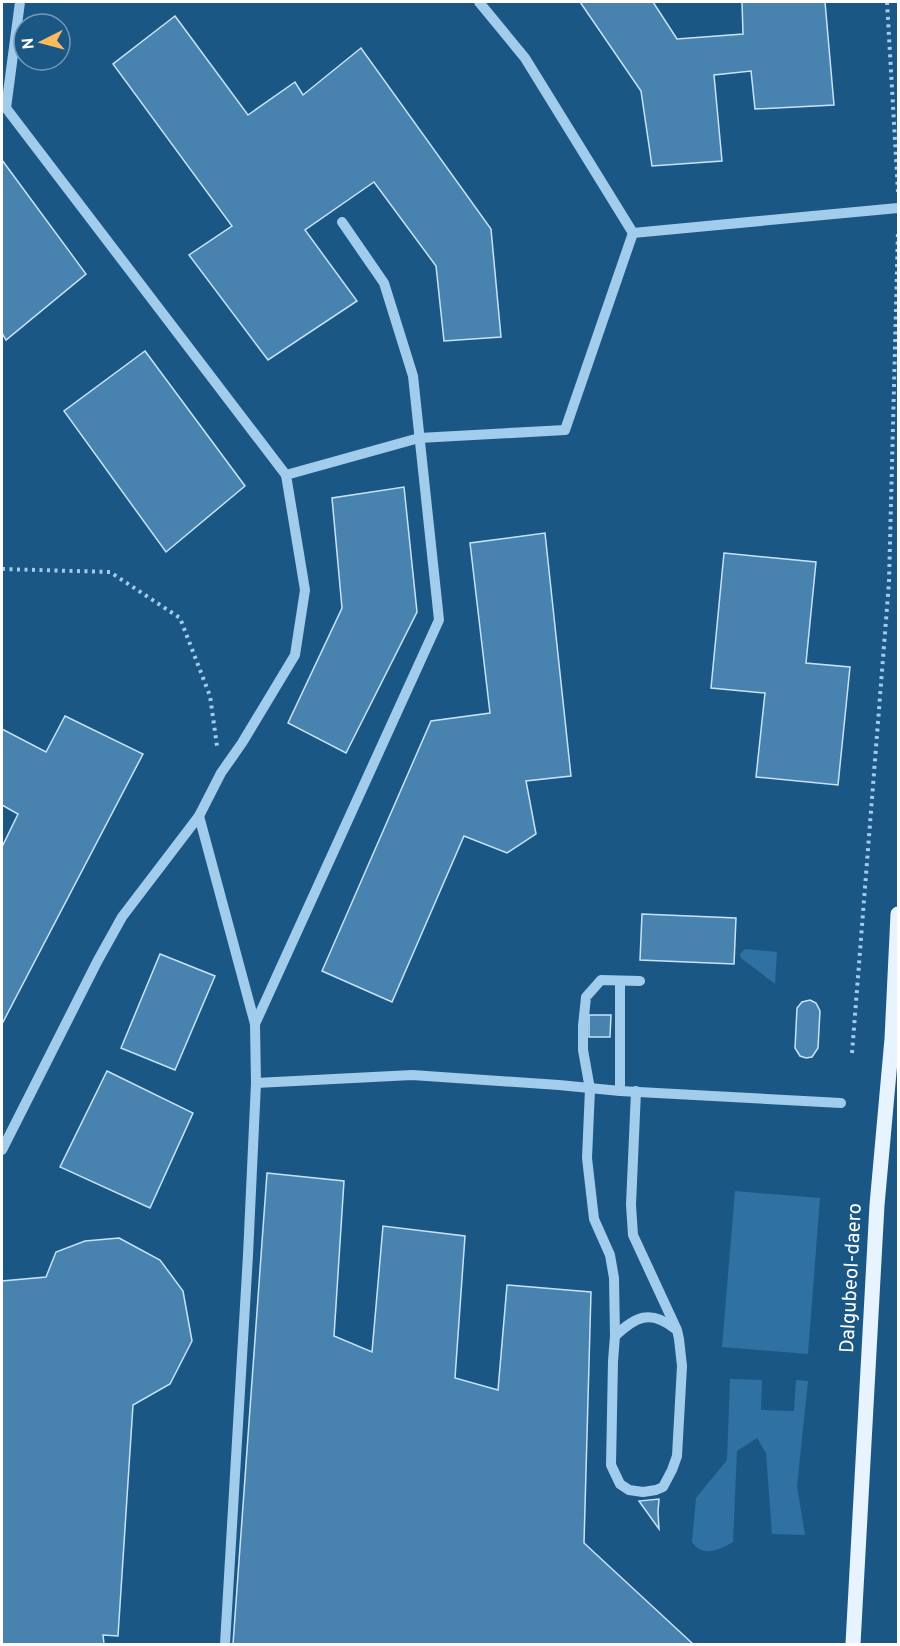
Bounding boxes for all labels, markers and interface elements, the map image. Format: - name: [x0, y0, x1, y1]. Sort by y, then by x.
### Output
- north arrow: [12, 12, 72, 72]
- text: N: [19, 37, 40, 50]
- street label: Dalgubeol-daero: [835, 1202, 869, 1354]

